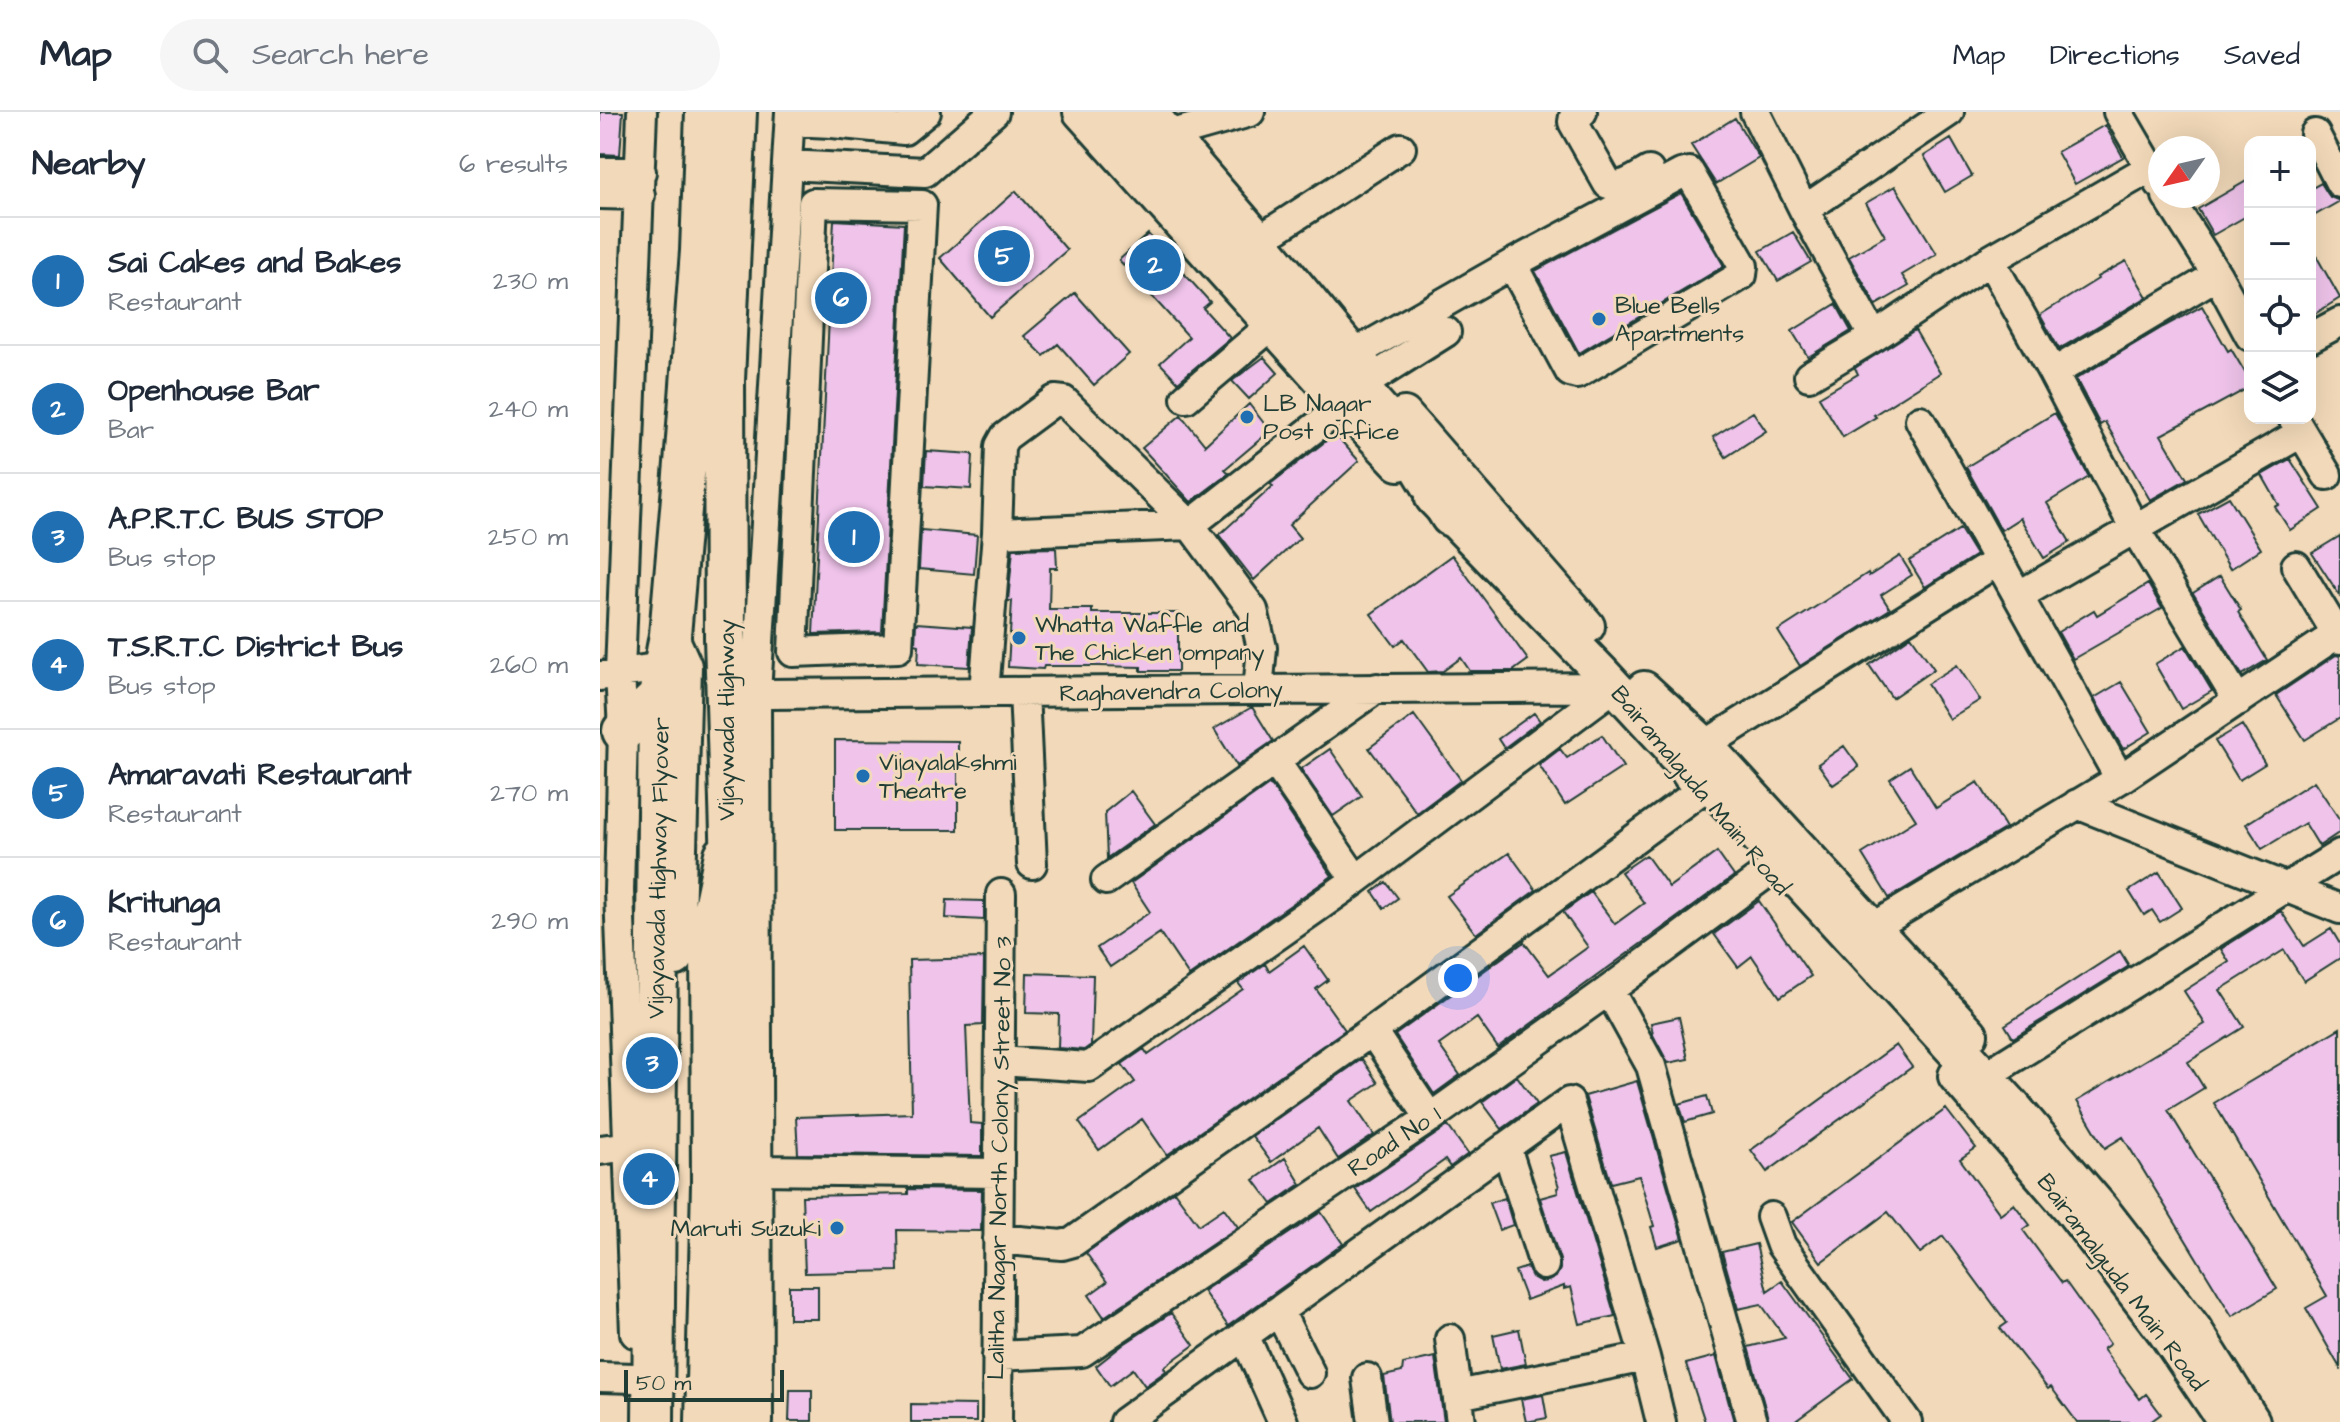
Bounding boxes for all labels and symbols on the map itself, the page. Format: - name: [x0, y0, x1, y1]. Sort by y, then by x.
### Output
- north arrow: [2148, 136, 2220, 208]
- pin: 5: [978, 226, 1030, 286]
- pin: 2: [1129, 235, 1181, 295]
- pin: 6: [815, 268, 867, 328]
- place label: Blue Bells Apartments: [1615, 289, 1744, 351]
- marker: Blue Bells Apartments: [1590, 310, 1608, 328]
- place label: LB Nagar Post Office: [1263, 387, 1400, 449]
- marker: LB Nagar Post Office: [1238, 408, 1256, 426]
- pin: 1: [828, 507, 880, 567]
- place label: Whatta Waffle and The Chicken ompany: [1035, 608, 1264, 671]
- street label: Vijaywada Highway: [710, 619, 745, 821]
- marker: Whatta Waffle and The Chicken ompany: [1010, 629, 1028, 647]
- street label: Raghavendra Colony: [1059, 673, 1283, 712]
- street label: Bairamalguda Main Road: [1602, 679, 1798, 903]
- street label: Vijayavada Highway Flyover: [639, 717, 680, 1019]
- place label: Vijayalakshmi Theatre: [879, 746, 1017, 808]
- marker: Vijayalakshmi Theatre: [854, 767, 872, 785]
- street label: Lalitha Nagar North Colony Street No 3: [979, 936, 1022, 1380]
- your location: [1438, 958, 1478, 998]
- pin: 3: [626, 1033, 678, 1093]
- street label: Road No 1: [1341, 1098, 1448, 1186]
- pin: 4: [623, 1149, 675, 1209]
- street label: Bairamalguda Main Road: [2027, 1167, 2214, 1399]
- place label: Maruti Suzuki: [671, 1212, 821, 1246]
- marker: Maruti Suzuki: [828, 1219, 846, 1237]
- scale bar: [624, 1366, 784, 1402]

